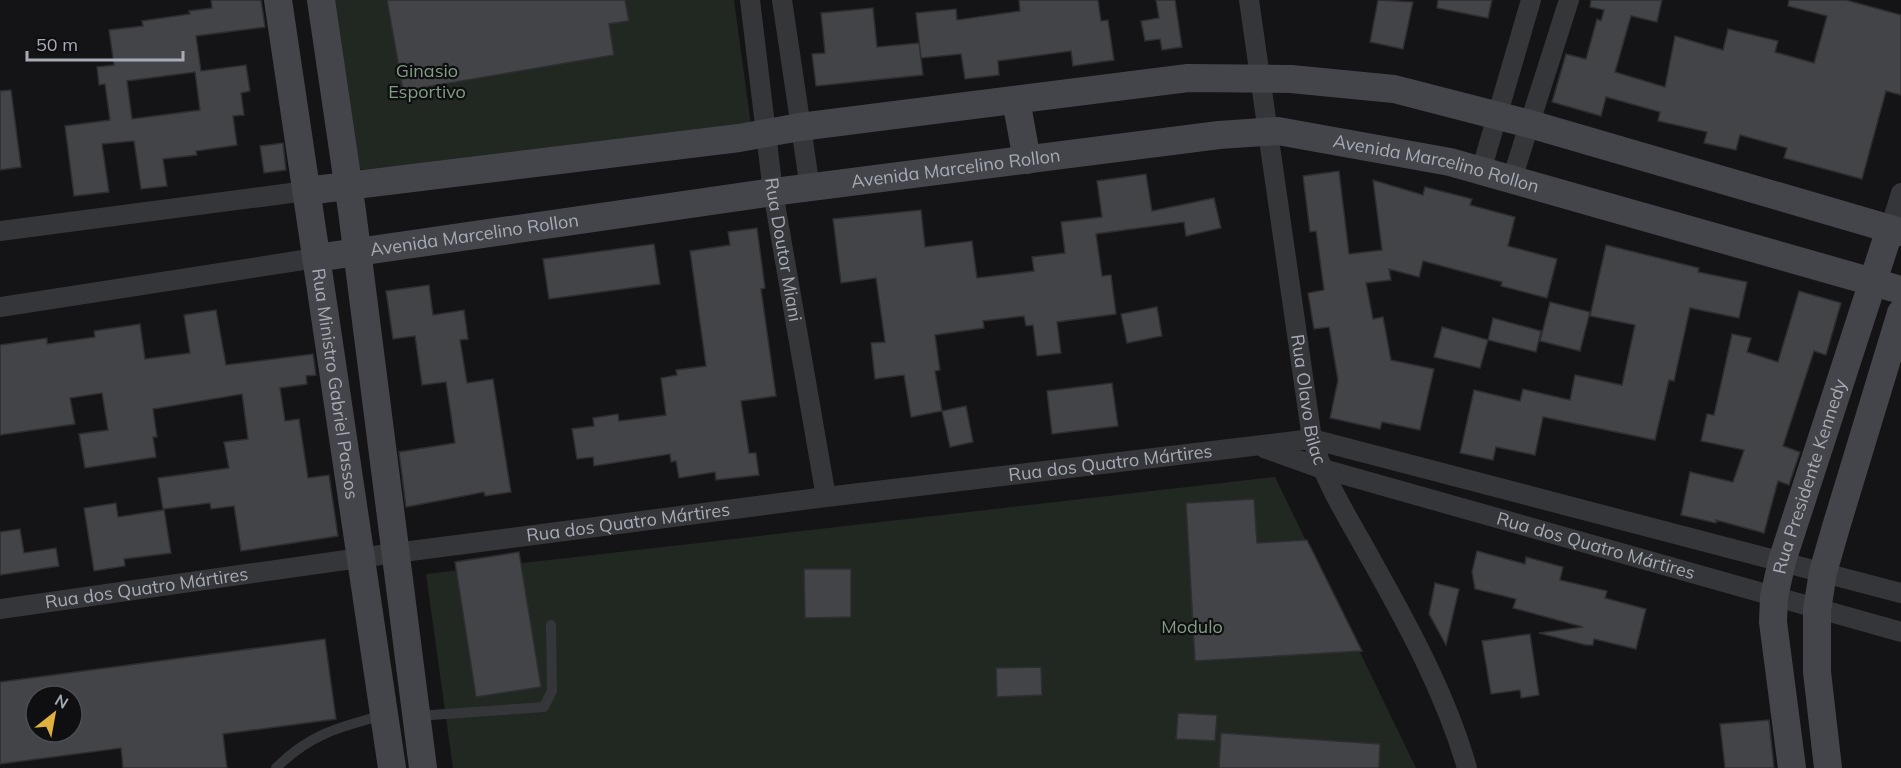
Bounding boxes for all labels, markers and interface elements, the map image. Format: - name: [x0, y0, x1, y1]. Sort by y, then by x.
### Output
- scale bar: [27, 24, 183, 62]
- text: 50 m: [36, 33, 78, 56]
- park label: Ginasio Esportivo: [388, 59, 466, 103]
- street label: Avenida Marcelino Rollon: [1331, 129, 1542, 198]
- street label: Avenida Marcelino Rollon: [850, 143, 1062, 193]
- street label: Rua Doutor Miani: [760, 176, 807, 323]
- street label: Avenida Marcelino Rollon: [368, 208, 580, 261]
- street label: Rua Ministro Gabriel Passos: [307, 267, 364, 501]
- street label: Rua Olavo Bilac: [1286, 333, 1332, 468]
- street label: Rua Presidente Kennedy: [1767, 376, 1852, 576]
- street label: Rua dos Quatro Mártires: [1007, 439, 1214, 486]
- street label: Rua dos Quatro Mártires: [525, 498, 731, 547]
- street label: Rua dos Quatro Mártires: [1494, 506, 1698, 584]
- street label: Rua dos Quatro Mártires: [43, 562, 250, 614]
- park label: Modulo: [1161, 615, 1223, 638]
- north arrow: [24, 684, 84, 744]
- text: N: [51, 689, 72, 713]

